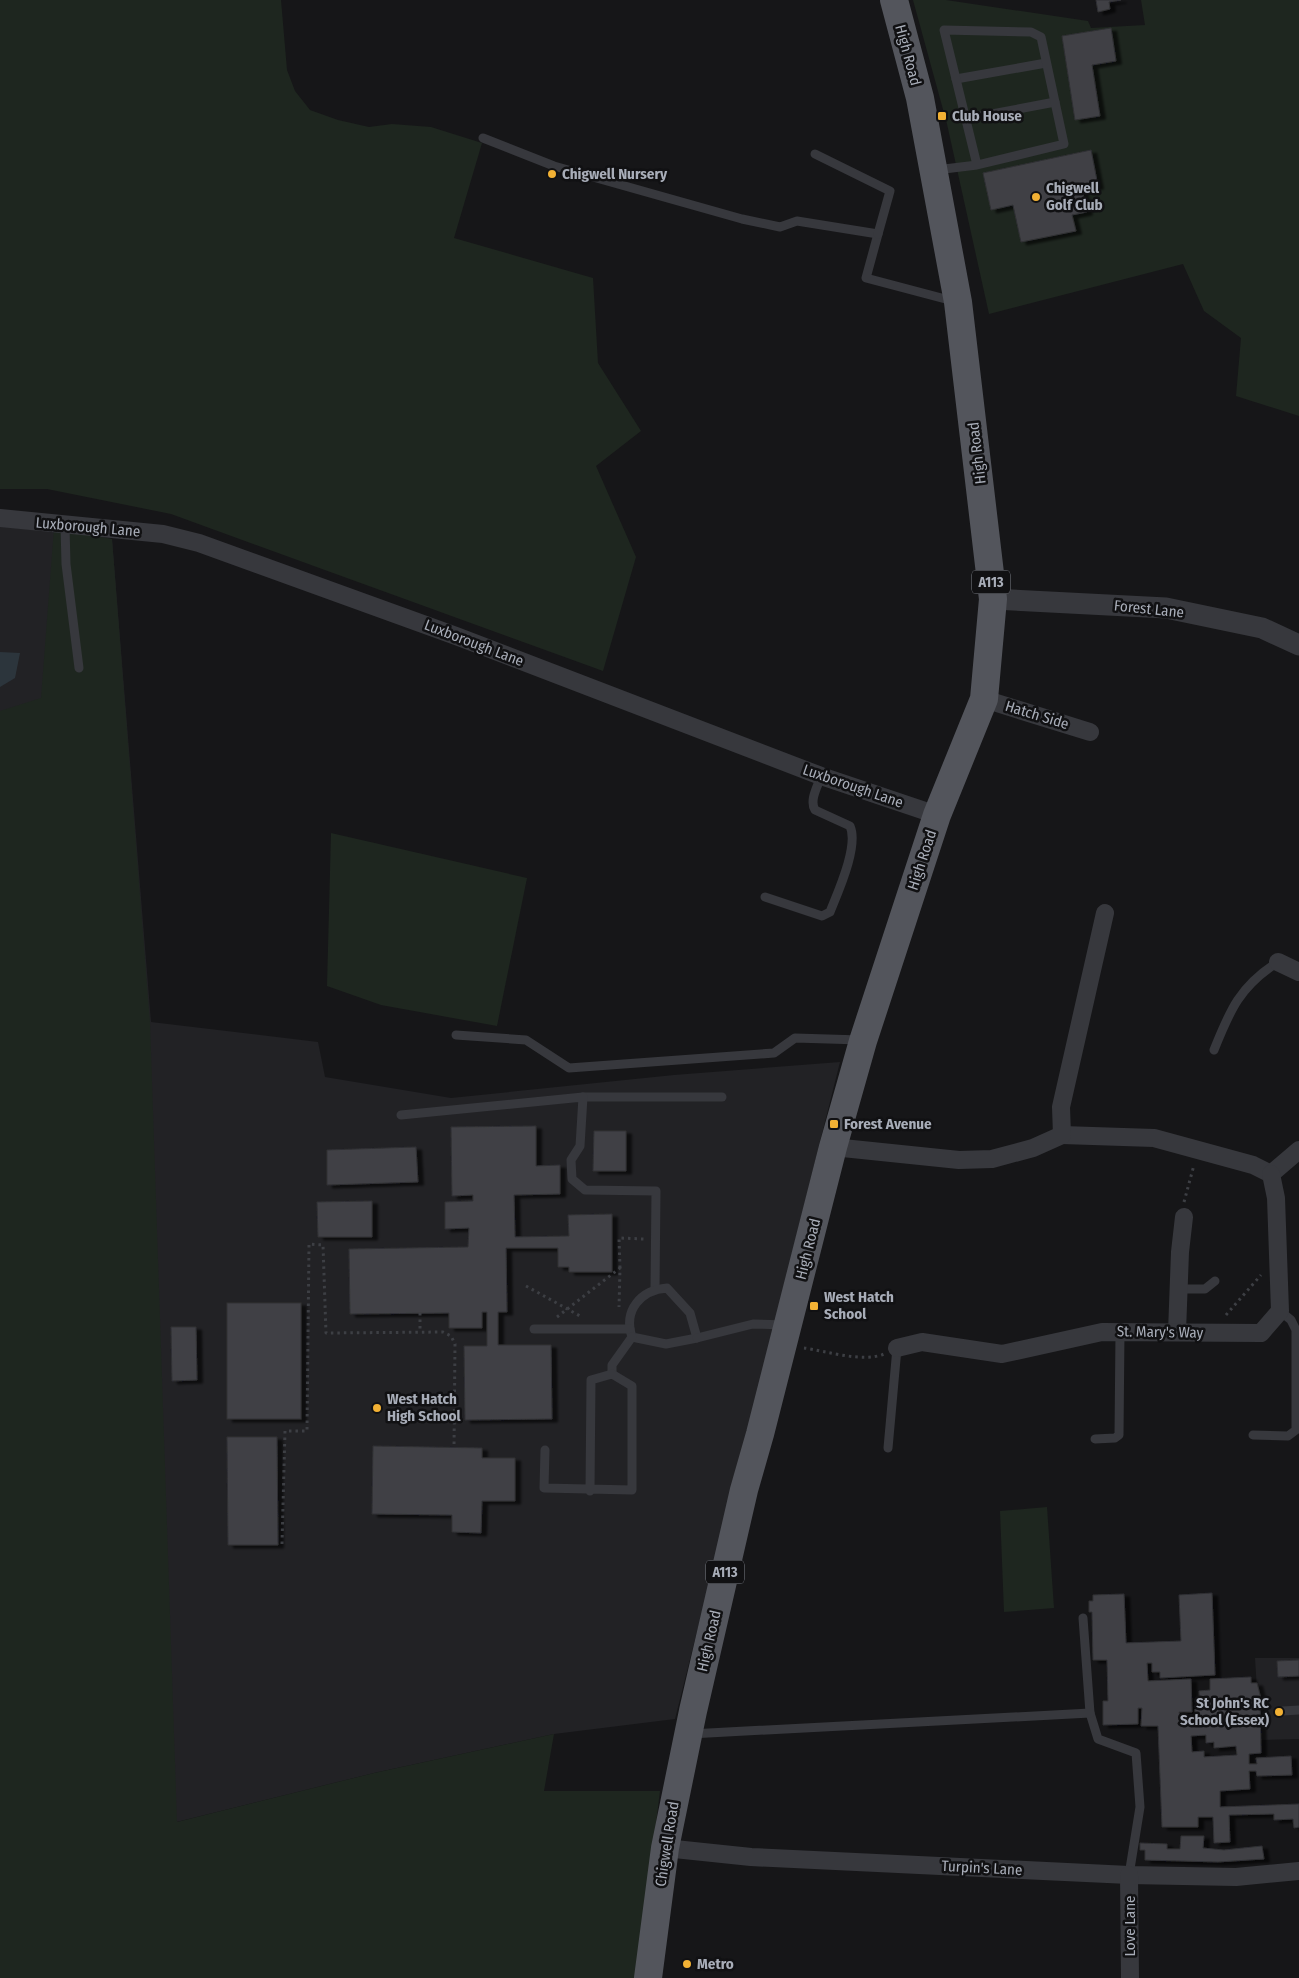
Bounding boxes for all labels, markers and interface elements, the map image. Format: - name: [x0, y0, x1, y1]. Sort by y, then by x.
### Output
- street label: High Road: [891, 23, 925, 87]
- place label: Club House: [952, 107, 1022, 125]
- marker: Club House: [936, 110, 948, 122]
- place label: Chigwell Nursery: [562, 165, 668, 183]
- marker: Chigwell Nursery: [546, 168, 558, 180]
- place label: Chigwell Golf Club: [1046, 179, 1103, 214]
- marker: Chigwell Golf Club: [1030, 191, 1042, 203]
- street label: High Road: [964, 421, 990, 485]
- street label: Luxborough Lane: [35, 513, 141, 541]
- road number: A113: [972, 570, 1010, 594]
- street label: Forest Lane: [1113, 596, 1185, 622]
- street label: Luxborough Lane: [422, 616, 526, 670]
- street label: Hatch Side: [1003, 697, 1071, 733]
- street label: Luxborough Lane: [800, 760, 906, 812]
- street label: High Road: [904, 828, 940, 892]
- place label: Forest Avenue: [844, 1115, 932, 1133]
- marker: Forest Avenue: [828, 1118, 840, 1130]
- street label: High Road: [792, 1217, 824, 1281]
- place label: West Hatch School: [824, 1288, 894, 1323]
- marker: West Hatch School: [808, 1300, 820, 1312]
- street label: St. Mary's Way: [1117, 1322, 1204, 1342]
- place label: West Hatch High School: [387, 1390, 462, 1425]
- marker: West Hatch High School: [371, 1402, 383, 1414]
- road number: A113: [706, 1560, 744, 1584]
- street label: High Road: [693, 1609, 725, 1673]
- place label: St John's RC School (Essex): [1180, 1694, 1269, 1729]
- marker: St John's RC School (Essex): [1273, 1706, 1285, 1718]
- street label: Chigwell Road: [651, 1800, 683, 1888]
- street label: Turpin's Lane: [941, 1857, 1023, 1879]
- street label: Love Lane: [1121, 1896, 1139, 1956]
- place label: Metro: [697, 1955, 734, 1973]
- marker: Metro: [681, 1958, 693, 1970]

